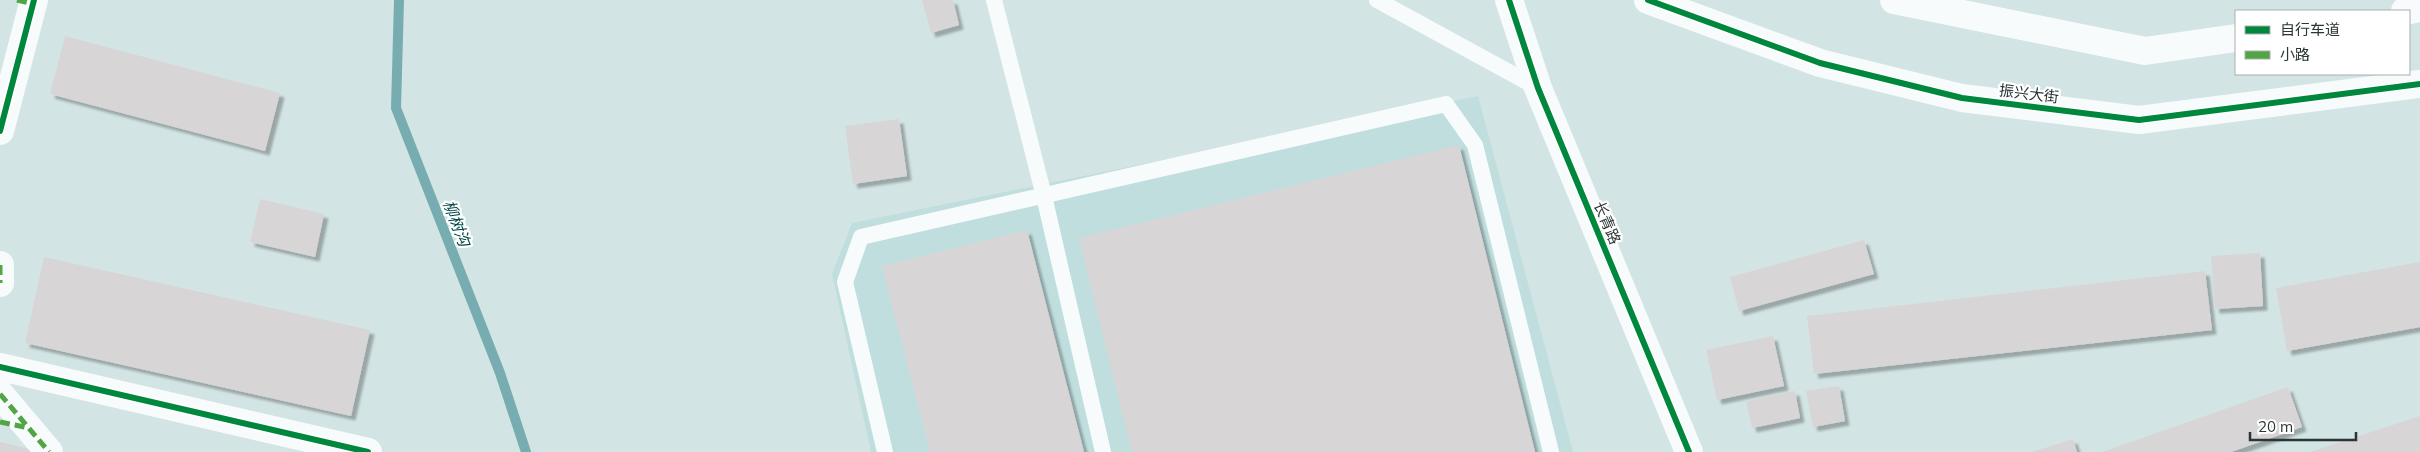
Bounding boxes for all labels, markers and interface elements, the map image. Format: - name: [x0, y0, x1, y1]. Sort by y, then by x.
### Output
- legend: [2235, 10, 2410, 75]
- text: 自行车道: [2280, 20, 2340, 39]
- text: 小路: [2280, 45, 2310, 64]
- street label: 振兴大街: [1998, 80, 2060, 107]
- water label: 柳树沟: [439, 197, 476, 251]
- street label: 长青路: [1590, 198, 1625, 247]
- scale bar: [2250, 410, 2356, 442]
- text: 20 m: [2258, 417, 2293, 436]

